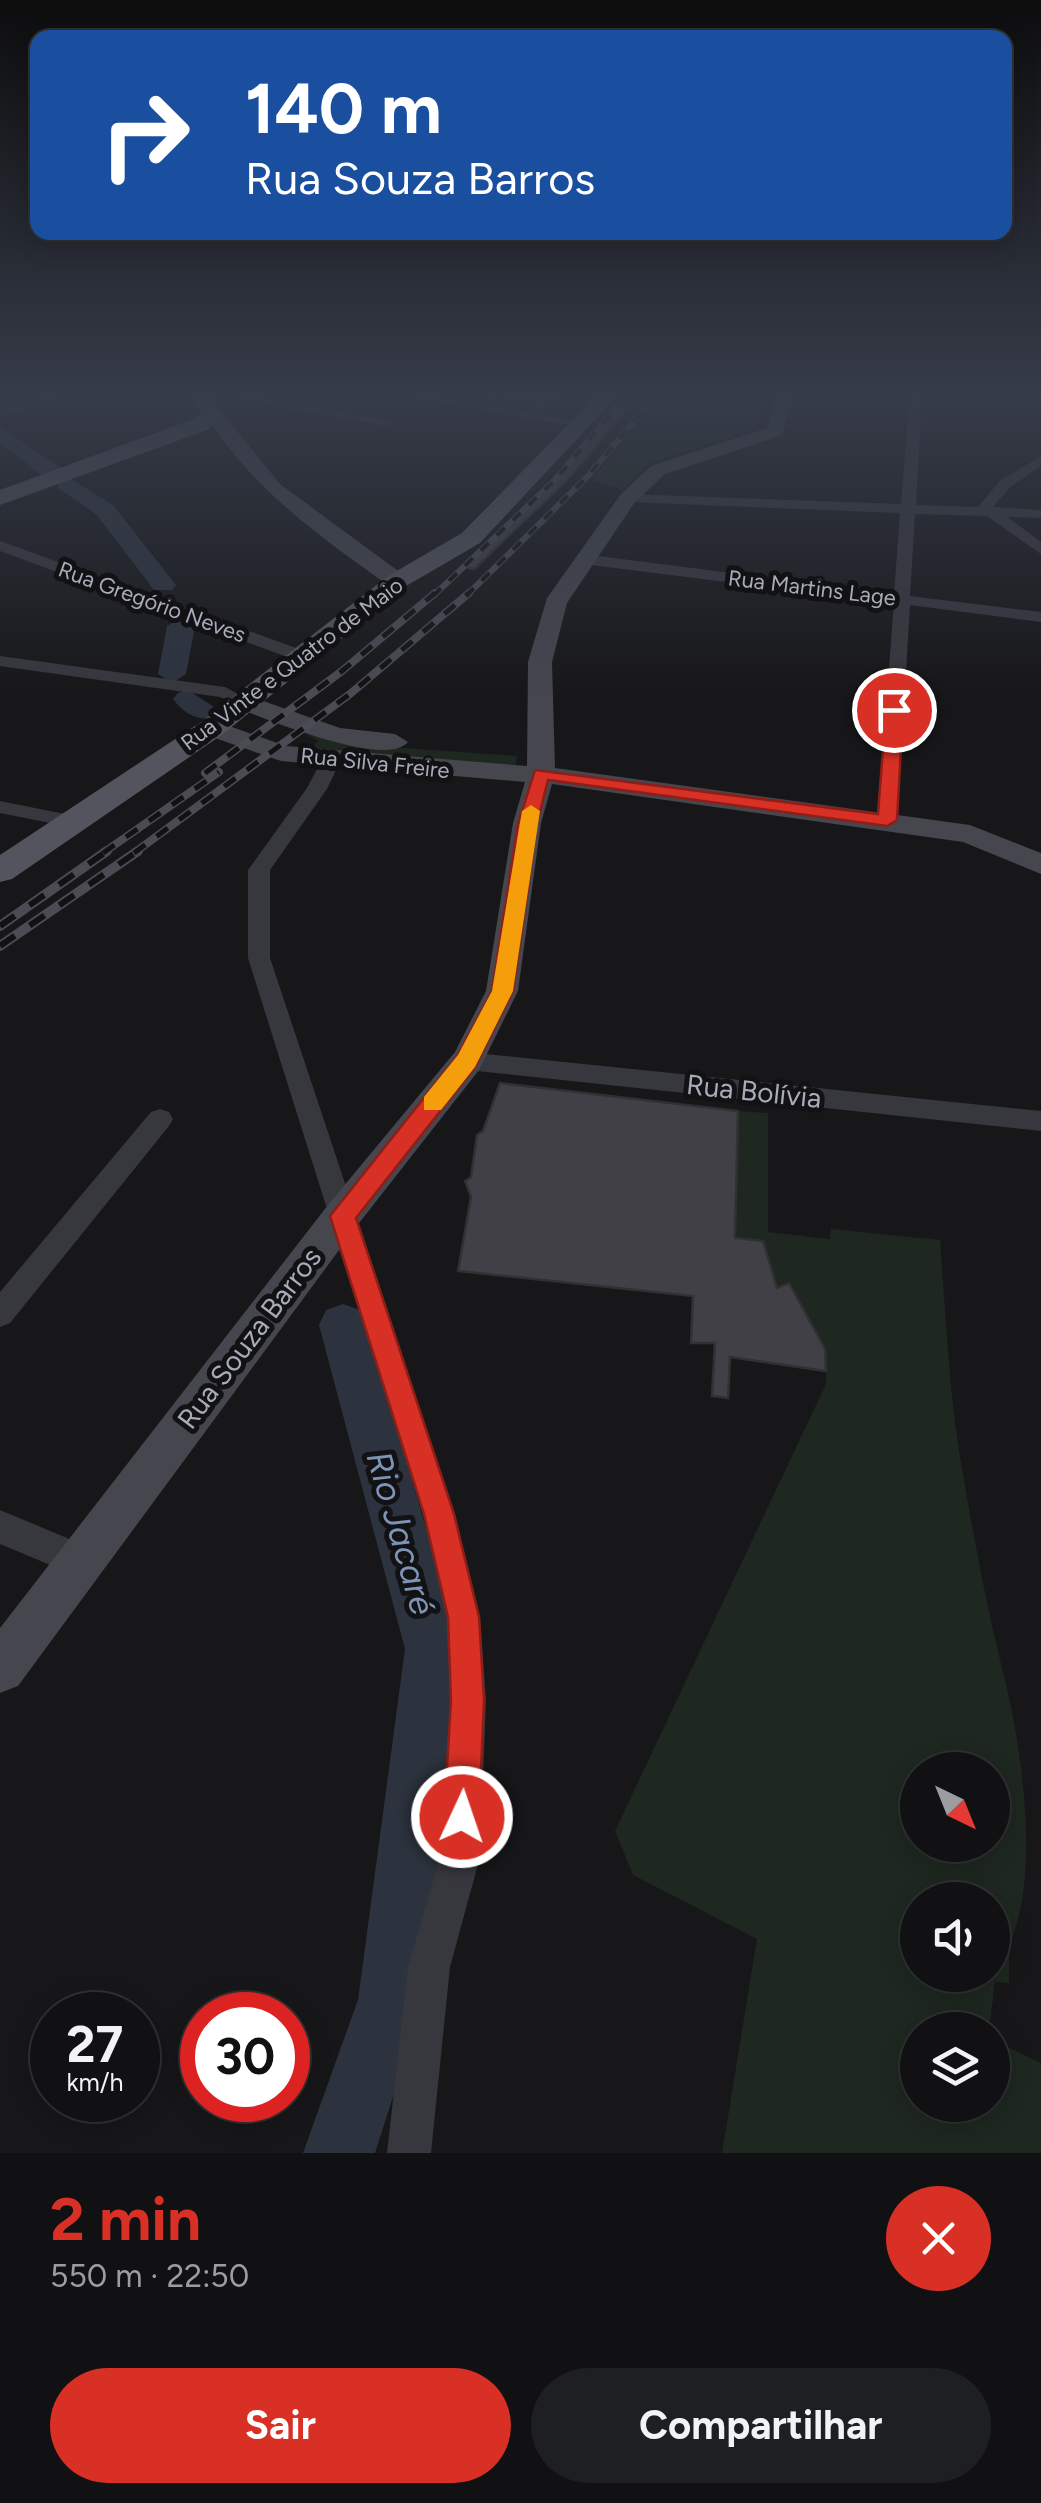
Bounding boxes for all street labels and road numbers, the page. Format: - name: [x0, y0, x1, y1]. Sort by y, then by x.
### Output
- street label: Rua Gregório Neves: [55, 556, 249, 648]
- street label: Rua Martins Lage: [727, 564, 897, 612]
- street label: Rua Vinte e Quatro de Maio: [176, 572, 408, 756]
- street label: Rua Silva Freire: [299, 742, 451, 784]
- street label: Rua Bolívia: [685, 1067, 823, 1115]
- street label: Rua Souza Barros: [170, 1241, 328, 1435]

